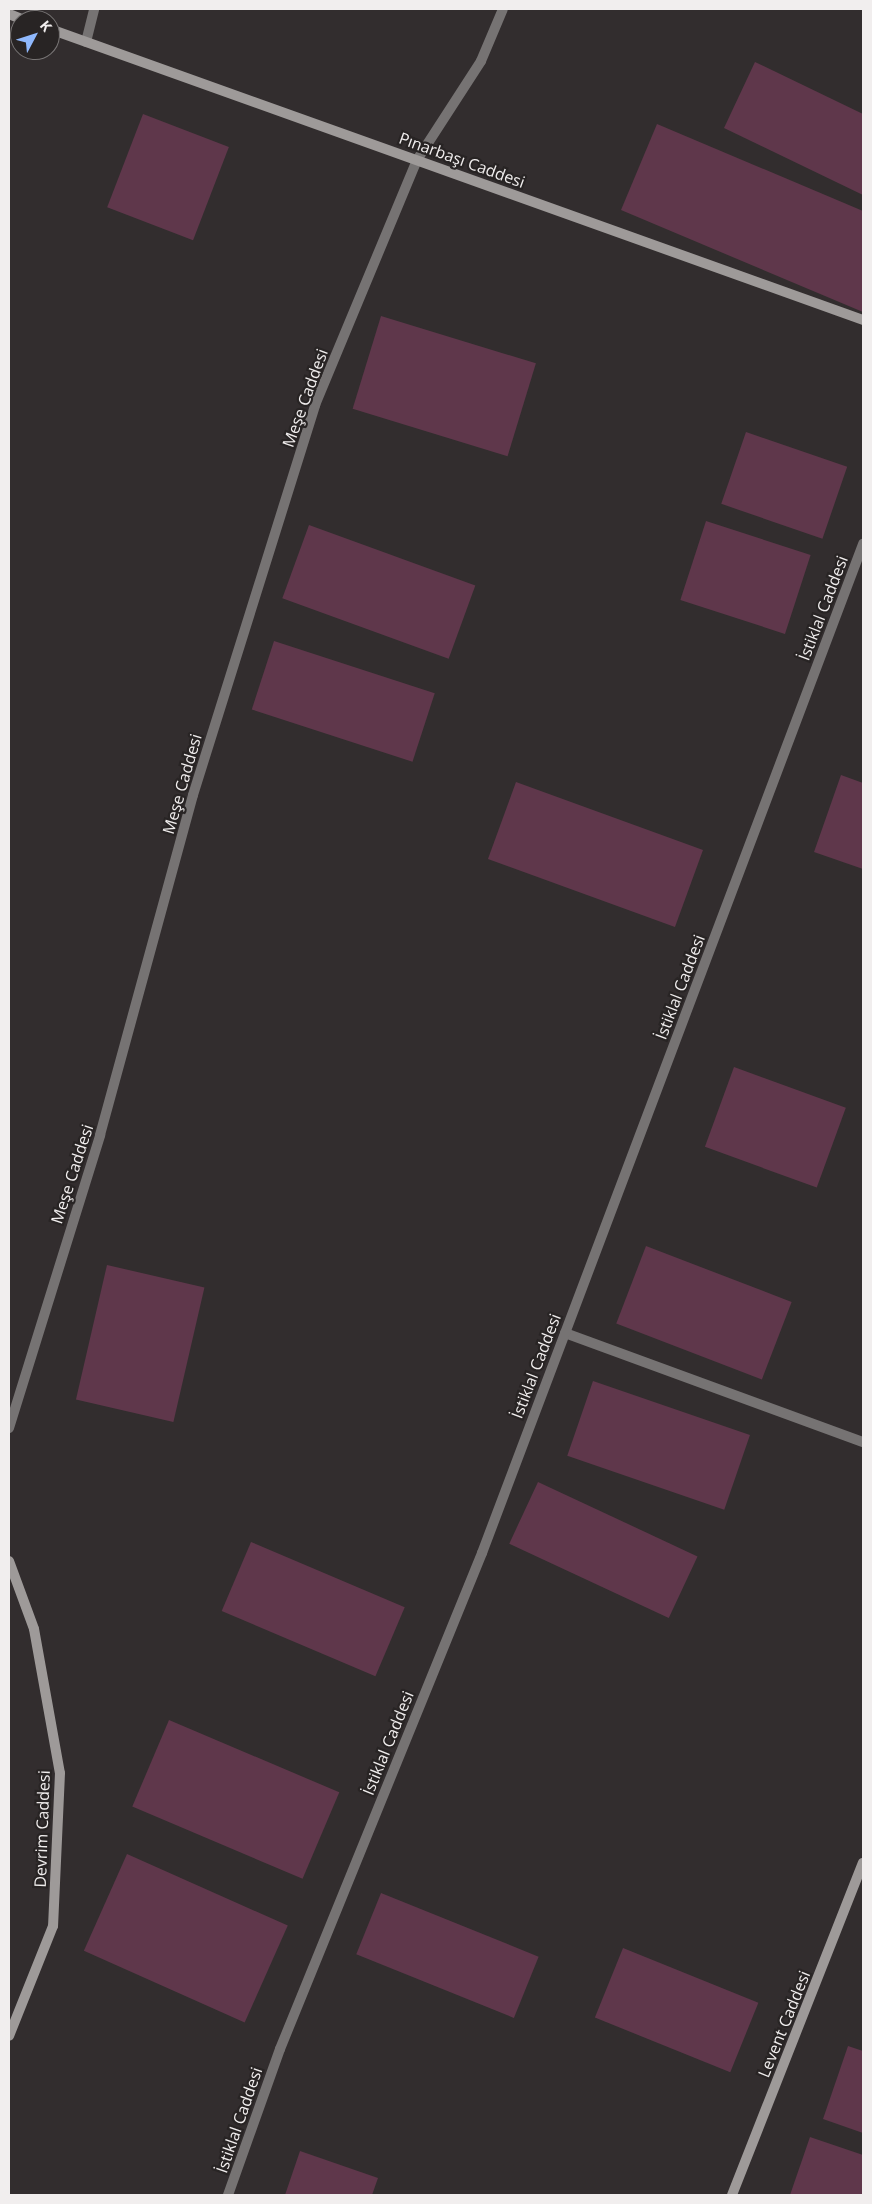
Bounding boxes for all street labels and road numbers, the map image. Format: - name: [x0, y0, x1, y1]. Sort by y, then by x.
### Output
- street label: Pınarbaşı Caddesi: [396, 128, 528, 192]
- street label: Meşe Caddesi: [278, 346, 332, 450]
- street label: İstiklal Caddesi: [794, 553, 852, 663]
- street label: Meşe Caddesi: [159, 732, 205, 836]
- street label: İstiklal Caddesi: [651, 932, 709, 1042]
- street label: Meşe Caddesi: [47, 1122, 97, 1226]
- street label: İstiklal Caddesi: [507, 1311, 565, 1421]
- street label: İstiklal Caddesi: [358, 1688, 418, 1798]
- street label: Devrim Caddesi: [30, 1770, 54, 1888]
- street label: Levent Caddesi: [754, 1968, 814, 2080]
- street label: İstiklal Caddesi: [212, 2065, 266, 2175]

